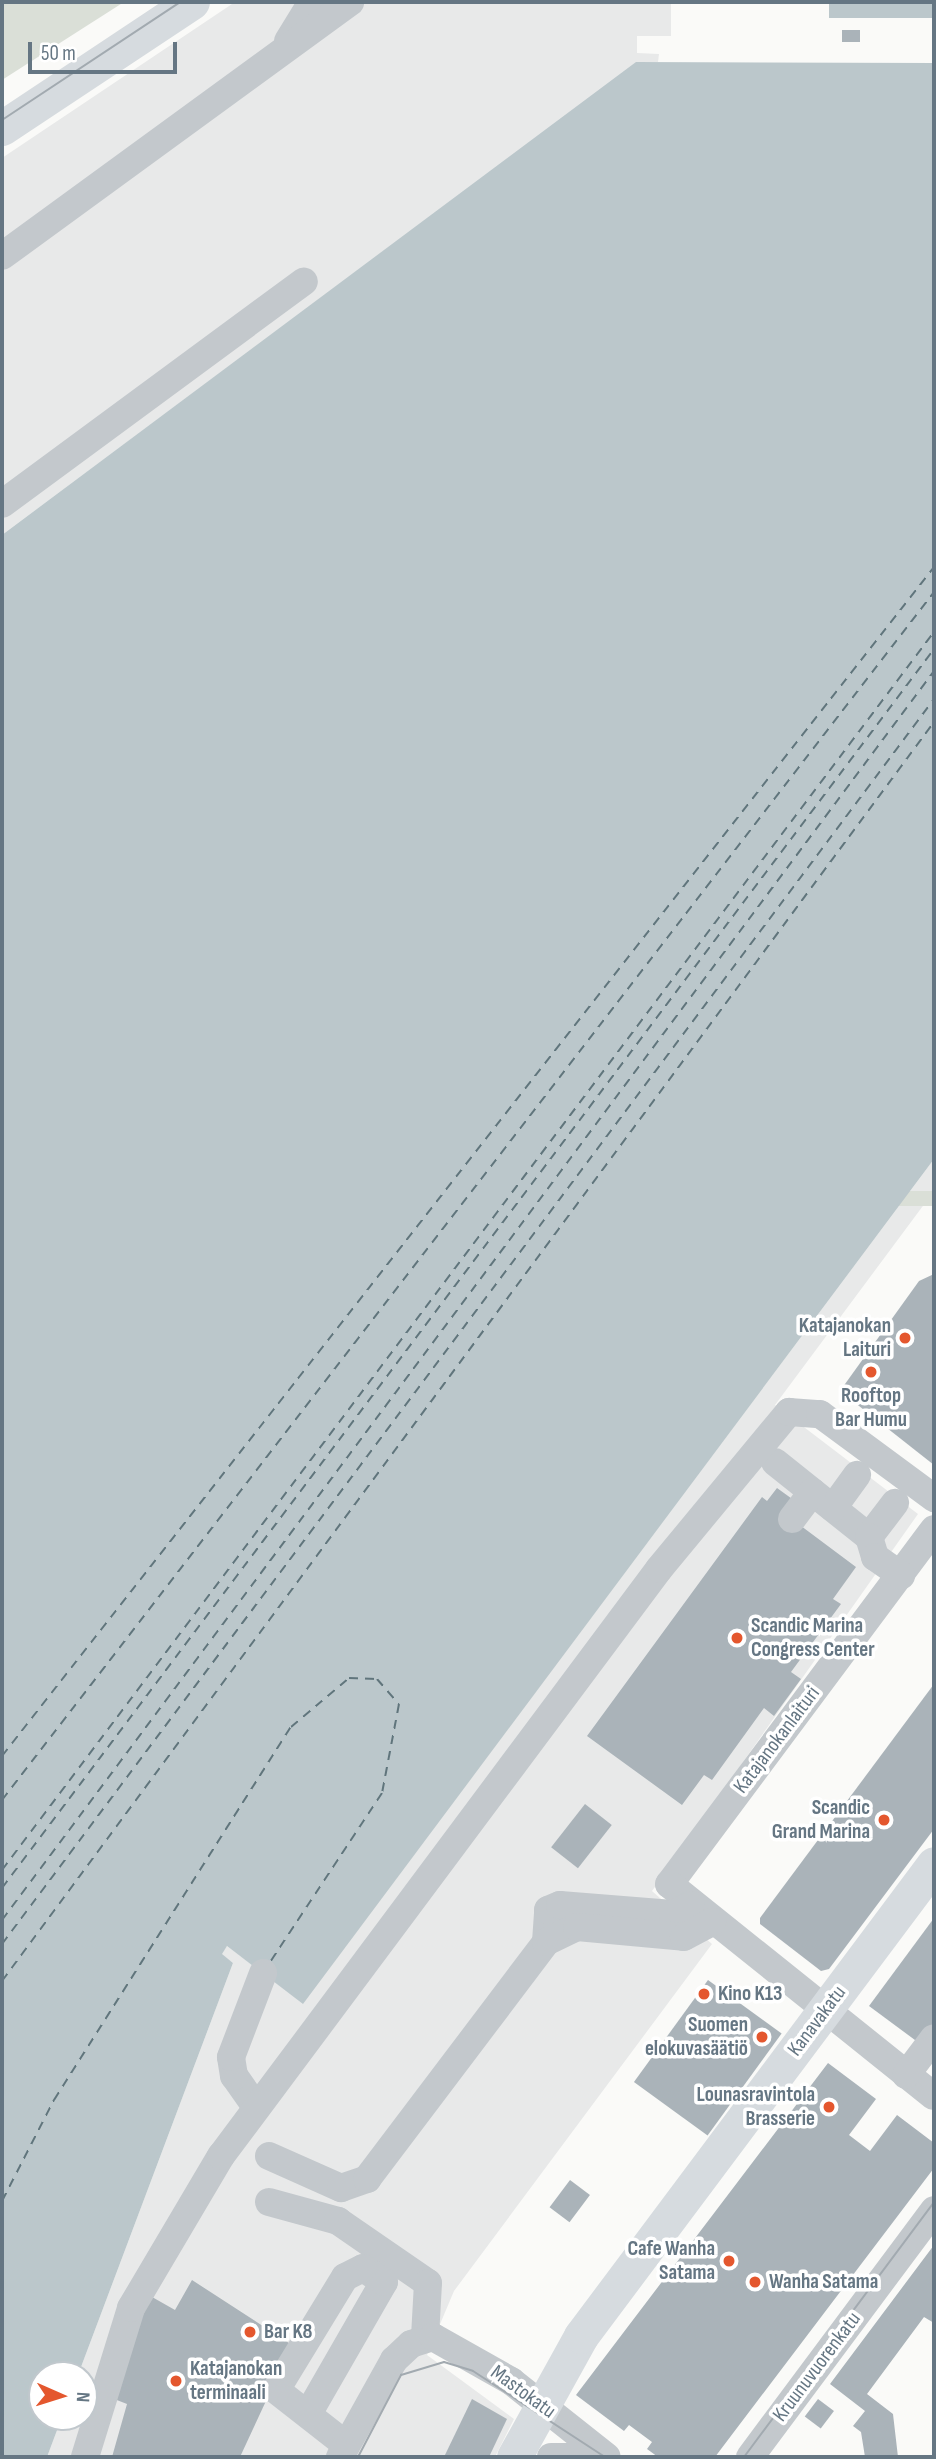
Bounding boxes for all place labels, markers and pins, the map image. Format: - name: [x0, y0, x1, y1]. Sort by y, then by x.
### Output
- place label: Katajanokan Laituri: [799, 1313, 891, 1363]
- marker: Katajanokan Laituri: [897, 1330, 913, 1346]
- marker: Rooftop Bar Humu: [863, 1364, 879, 1380]
- place label: Rooftop Bar Humu: [835, 1383, 907, 1433]
- place label: Scandic Marina Congress Center: [751, 1613, 875, 1663]
- marker: Scandic Marina Congress Center: [729, 1630, 745, 1646]
- place label: Scandic Grand Marina: [772, 1795, 870, 1845]
- marker: Scandic Grand Marina: [876, 1812, 892, 1828]
- place label: Kino K13: [718, 1981, 782, 2007]
- marker: Kino K13: [696, 1986, 712, 2002]
- place label: Suomen elokuvasäätiö: [645, 2012, 748, 2062]
- marker: Suomen elokuvasäätiö: [754, 2029, 770, 2045]
- place label: Lounasravintola Brasserie: [697, 2082, 815, 2132]
- marker: Lounasravintola Brasserie: [821, 2099, 837, 2115]
- place label: Cafe Wanha Satama: [627, 2236, 715, 2286]
- marker: Cafe Wanha Satama: [721, 2253, 737, 2269]
- place label: Wanha Satama: [769, 2269, 878, 2295]
- marker: Wanha Satama: [747, 2274, 763, 2290]
- place label: Bar K8: [264, 2319, 312, 2345]
- marker: Bar K8: [242, 2324, 258, 2340]
- place label: Katajanokan terminaali: [190, 2356, 282, 2406]
- marker: Katajanokan terminaali: [168, 2373, 184, 2389]

